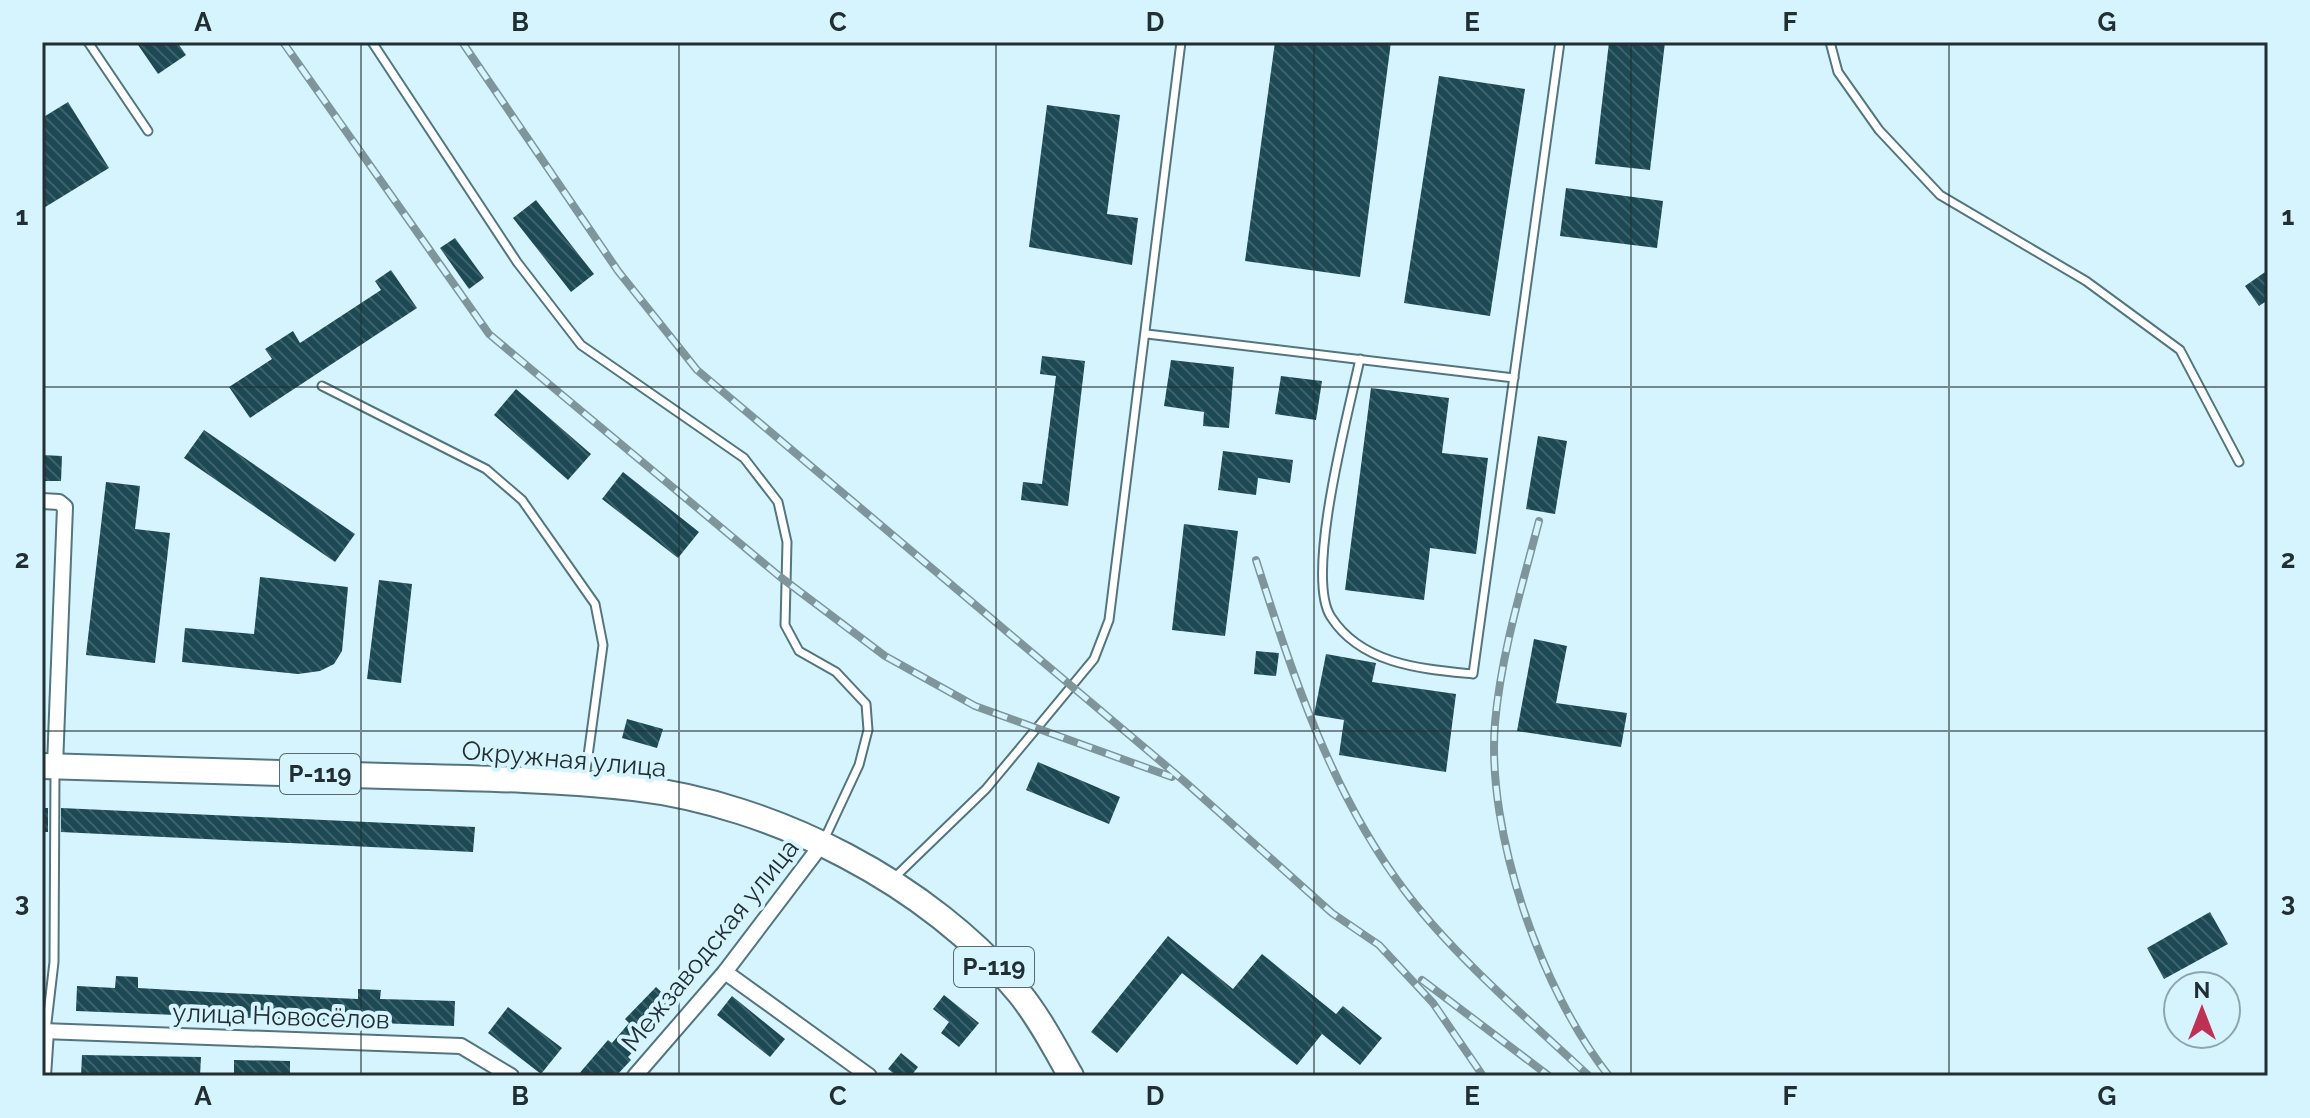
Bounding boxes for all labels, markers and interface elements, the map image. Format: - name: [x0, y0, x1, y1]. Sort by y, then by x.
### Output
- text: A: [194, 7, 212, 37]
- text: B: [511, 7, 529, 37]
- text: C: [829, 7, 847, 37]
- text: D: [1146, 7, 1164, 37]
- text: E: [1464, 7, 1480, 37]
- text: F: [1783, 7, 1798, 37]
- text: G: [2098, 7, 2116, 37]
- text: 1: [16, 201, 29, 231]
- text: 1: [2282, 201, 2295, 231]
- text: 2: [15, 544, 29, 574]
- text: 2: [2281, 544, 2295, 574]
- street label: Окружная улица: [460, 735, 668, 783]
- road number: Р-119: [280, 754, 360, 794]
- street label: Межзаводская улица: [615, 833, 805, 1057]
- text: 3: [15, 887, 29, 917]
- text: 3: [2281, 887, 2295, 917]
- road number: Р-119: [954, 947, 1034, 987]
- north arrow: [2162, 970, 2242, 1050]
- text: N: [2194, 977, 2210, 1003]
- street label: улица Новосёлов: [172, 997, 390, 1035]
- text: A: [194, 1081, 212, 1111]
- text: B: [511, 1081, 529, 1111]
- text: C: [829, 1081, 847, 1111]
- text: D: [1146, 1081, 1164, 1111]
- text: E: [1464, 1081, 1480, 1111]
- text: F: [1783, 1081, 1798, 1111]
- text: G: [2098, 1081, 2116, 1111]

